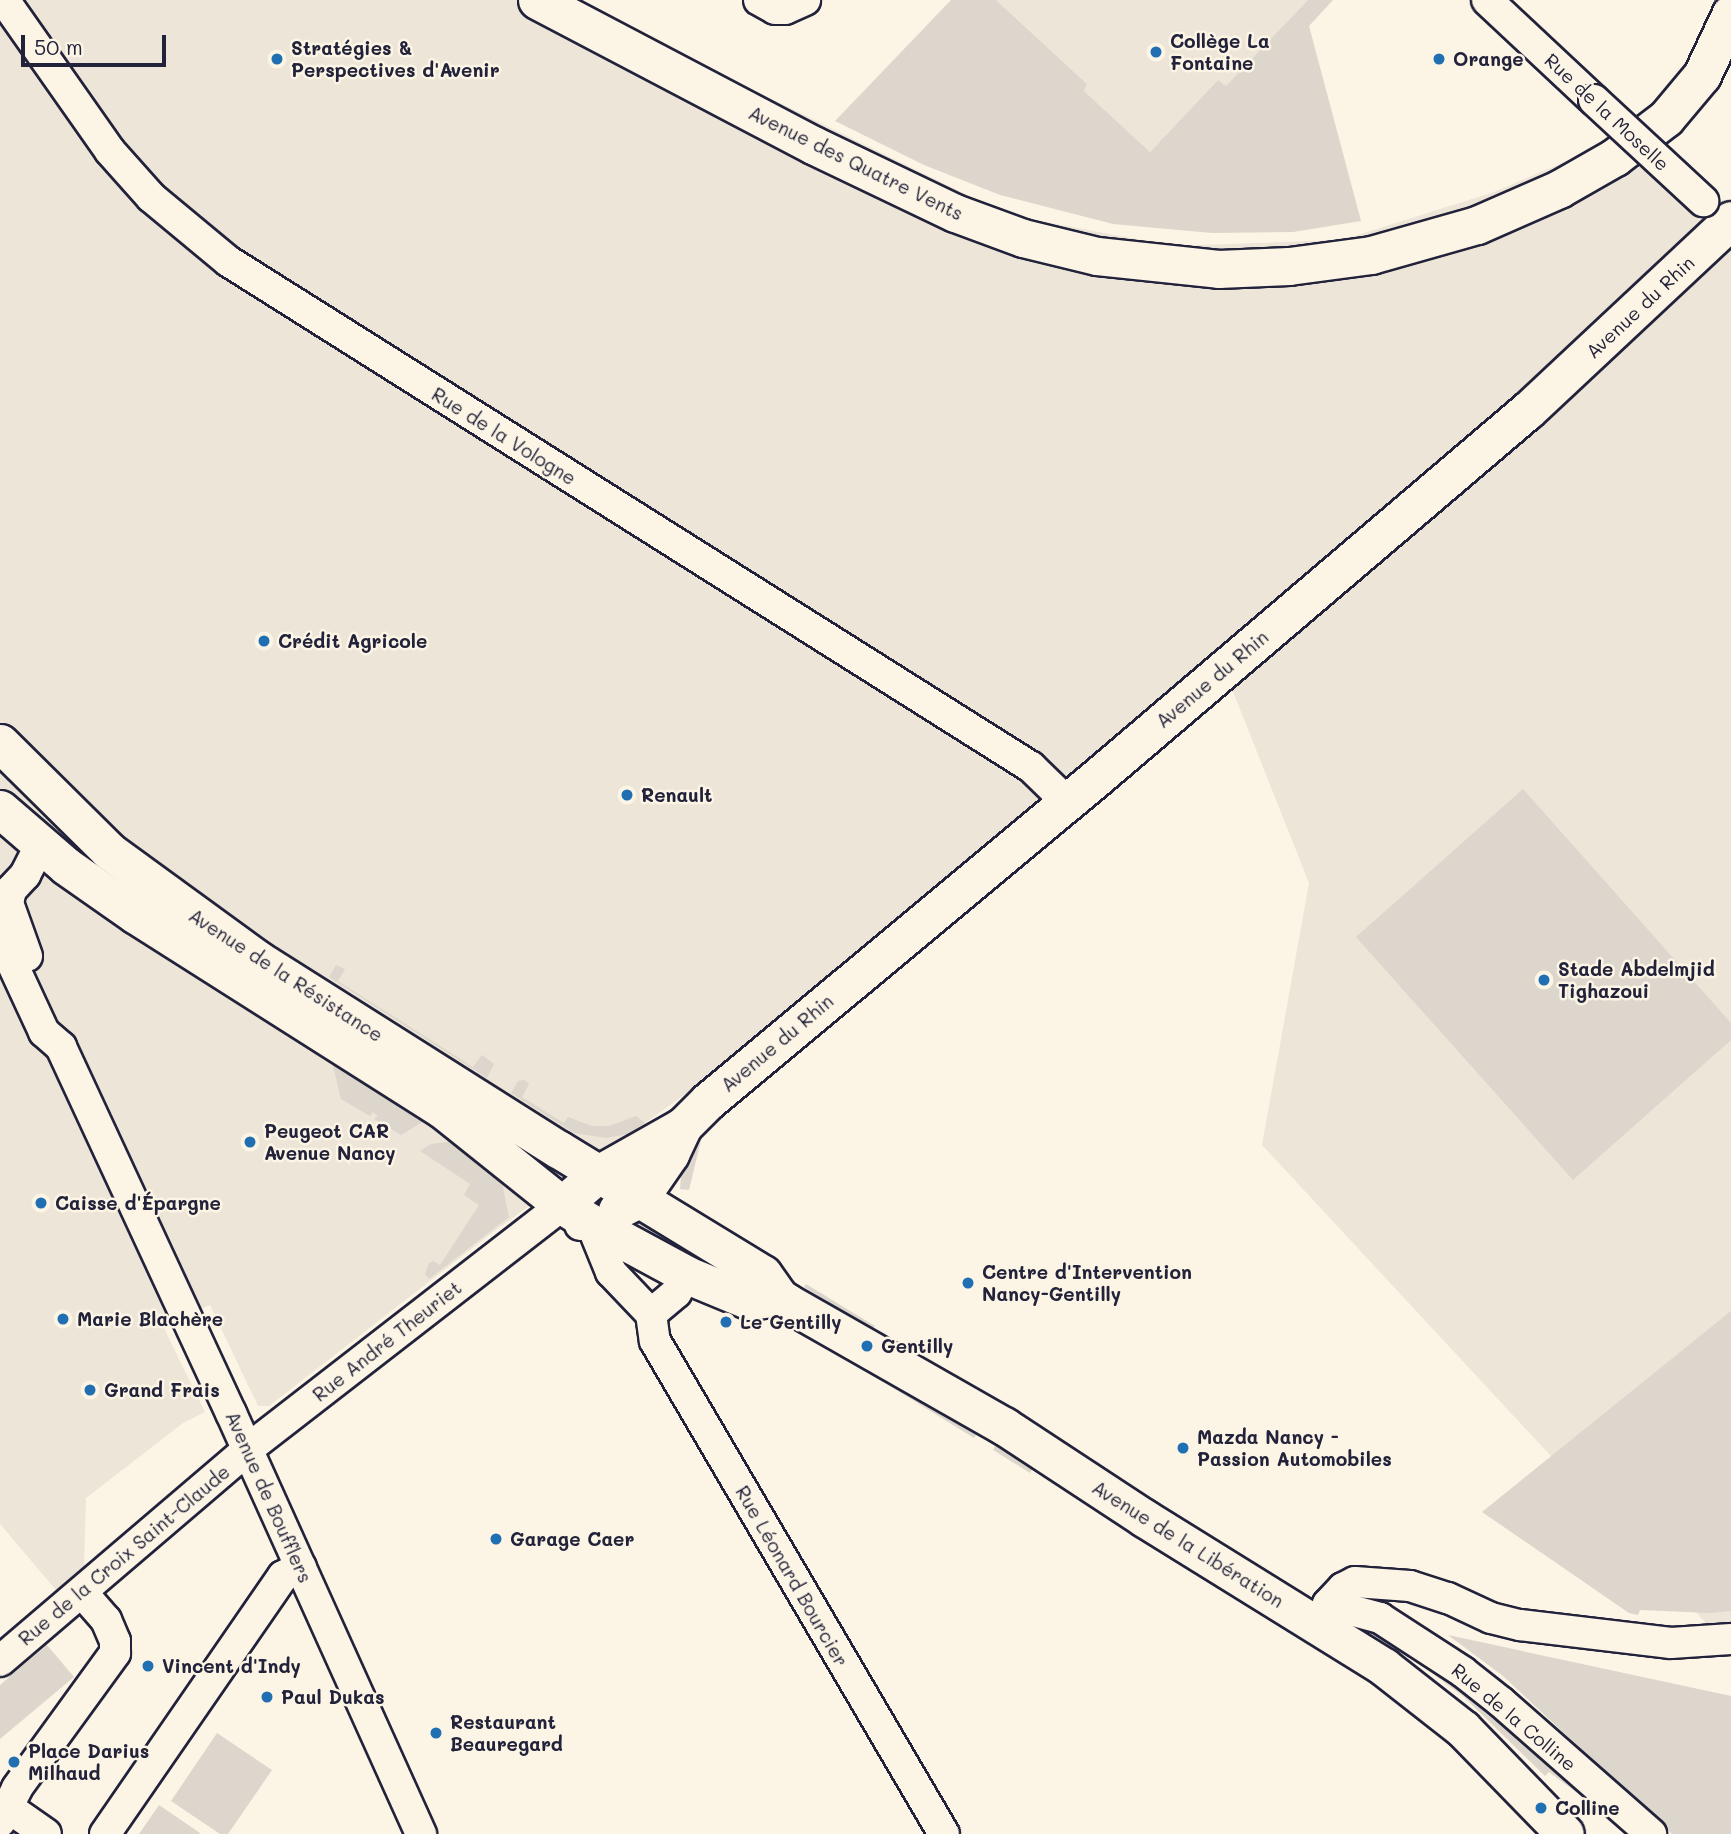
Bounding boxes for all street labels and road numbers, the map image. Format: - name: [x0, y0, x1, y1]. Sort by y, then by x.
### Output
- street label: Rue de la Moselle: [1540, 49, 1674, 175]
- street label: Avenue des Quatre Vents: [745, 101, 967, 225]
- street label: Avenue du Rhin: [1581, 251, 1699, 363]
- street label: Rue de la Vologne: [428, 382, 580, 490]
- street label: Avenue du Rhin: [1151, 625, 1273, 733]
- street label: Avenue de la Résistance: [185, 904, 387, 1046]
- street label: Avenue du Rhin: [716, 989, 838, 1097]
- street label: Rue André Theuriet: [308, 1276, 466, 1406]
- street label: Avenue de Boufflers: [221, 1408, 317, 1586]
- street label: Rue de la Croix Saint-Claude: [14, 1460, 234, 1650]
- street label: Avenue de la Libération: [1088, 1476, 1288, 1612]
- street label: Rue Léonard Bourcier: [731, 1482, 853, 1670]
- street label: Rue de la Colline: [1447, 1658, 1581, 1776]

